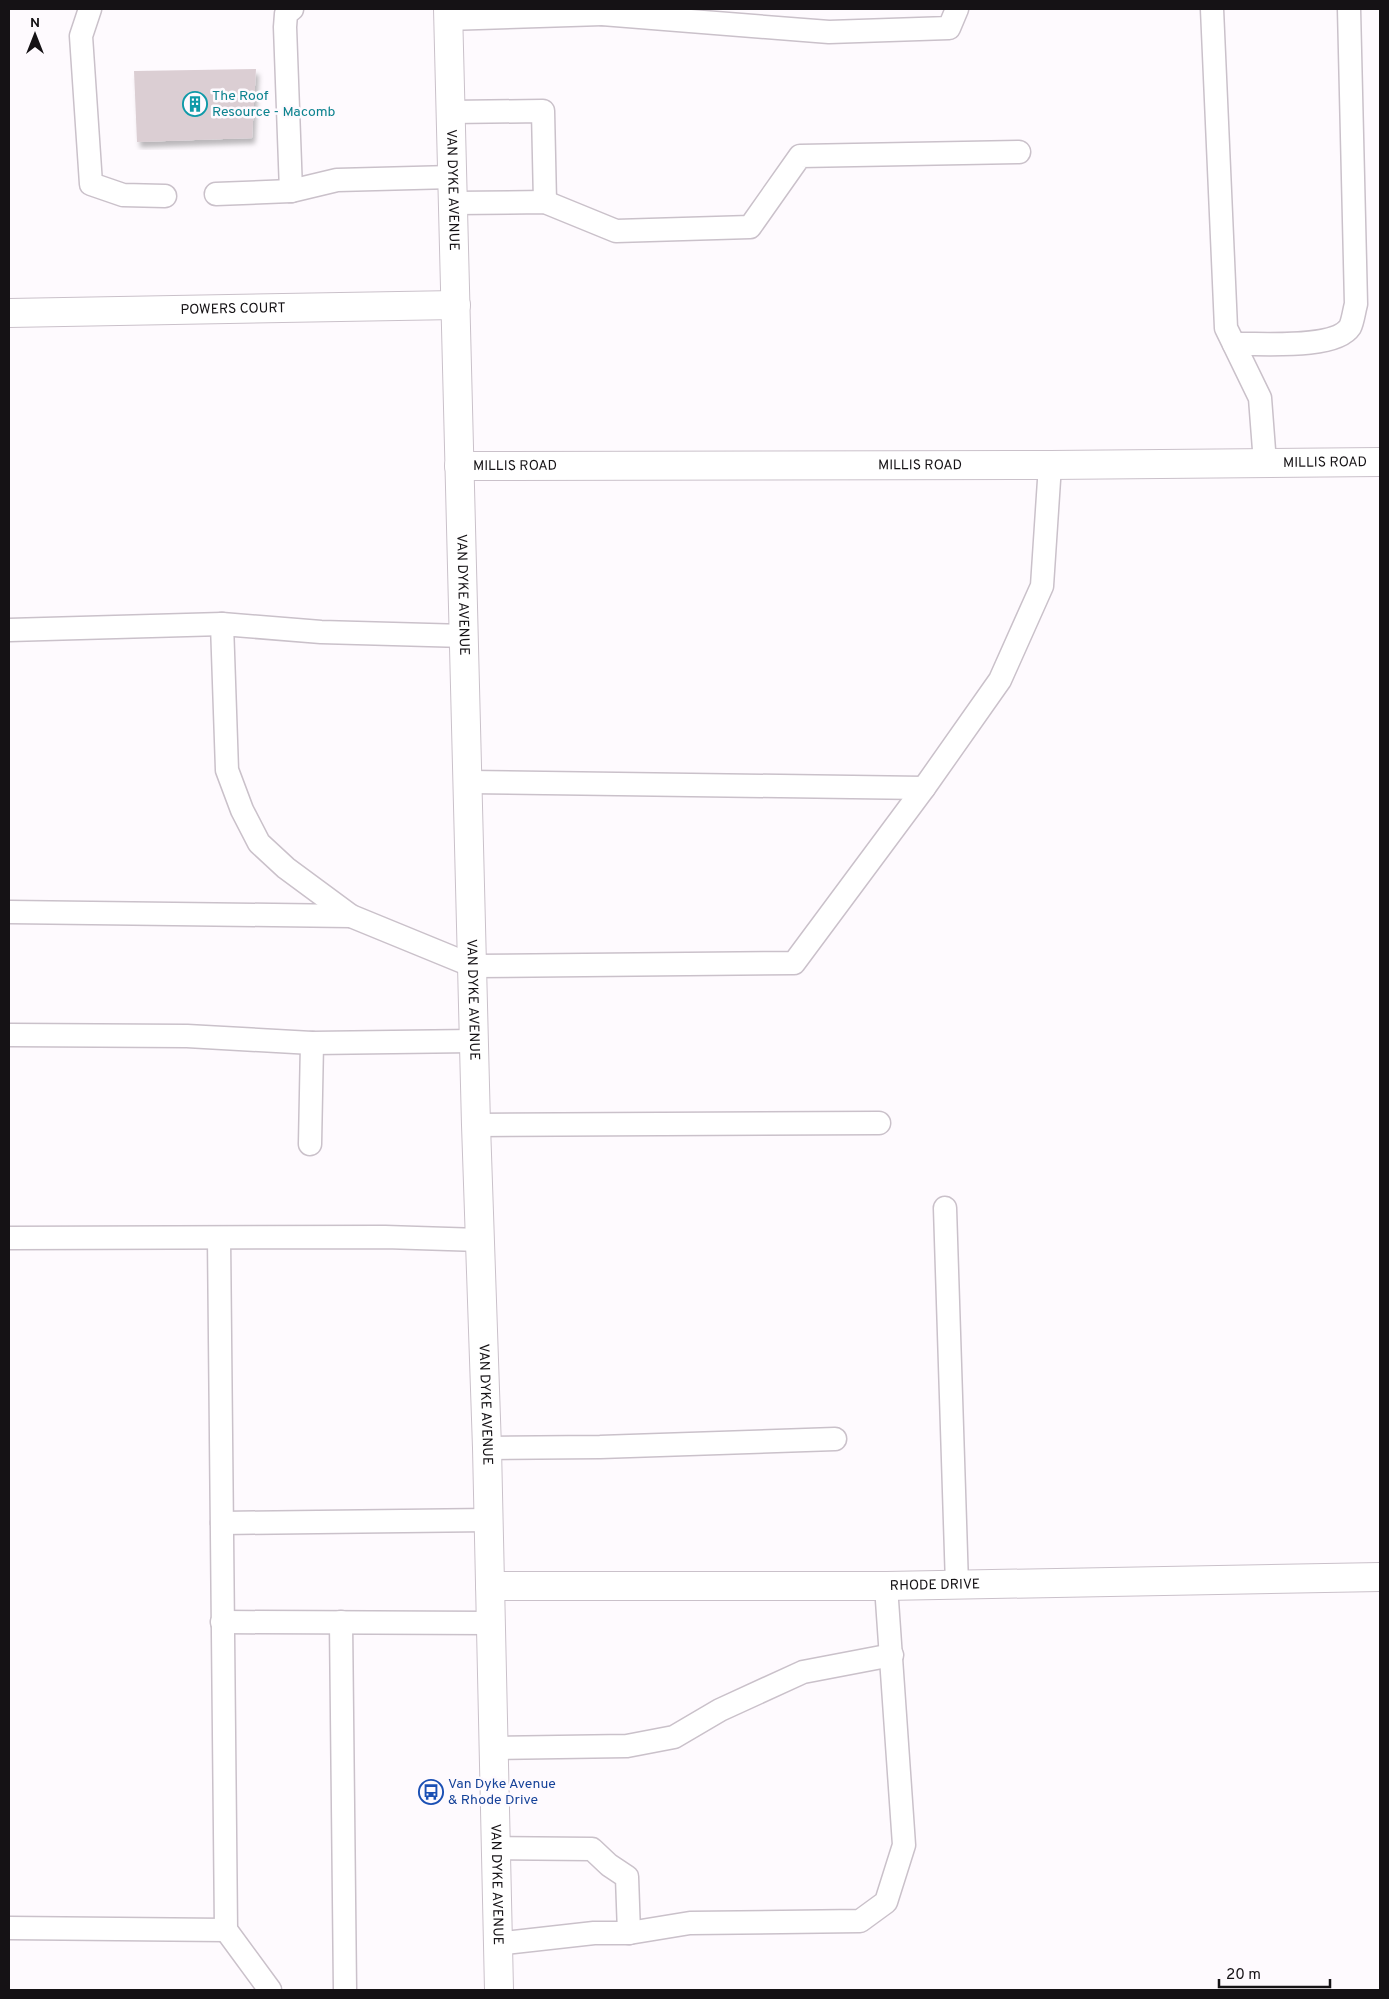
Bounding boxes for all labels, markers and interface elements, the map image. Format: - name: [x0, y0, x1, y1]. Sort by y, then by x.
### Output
- north arrow: [10, 10, 60, 60]
- text: N: [30, 15, 40, 32]
- place label: The Roof Resource - Macomb: [212, 88, 336, 121]
- building icon: The Roof Resource - Macomb: [182, 91, 208, 117]
- street label: VAN DYKE AVENUE: [443, 129, 463, 251]
- street label: POWERS COURT: [180, 300, 286, 318]
- street label: MILLIS ROAD: [1283, 454, 1367, 471]
- street label: MILLIS ROAD: [473, 457, 557, 474]
- street label: MILLIS ROAD: [878, 457, 962, 474]
- street label: VAN DYKE AVENUE: [453, 534, 473, 656]
- street label: VAN DYKE AVENUE: [463, 939, 483, 1061]
- street label: VAN DYKE AVENUE: [475, 1343, 496, 1465]
- street label: RHODE DRIVE: [890, 1576, 980, 1594]
- place label: Van Dyke Avenue & Rhode Drive: [448, 1776, 556, 1809]
- bus stop icon: Van Dyke Avenue & Rhode Drive: [418, 1779, 444, 1805]
- street label: VAN DYKE AVENUE: [487, 1823, 507, 1945]
- scale bar: [1219, 1956, 1330, 1988]
- text: 20 m: [1226, 1966, 1261, 1985]

